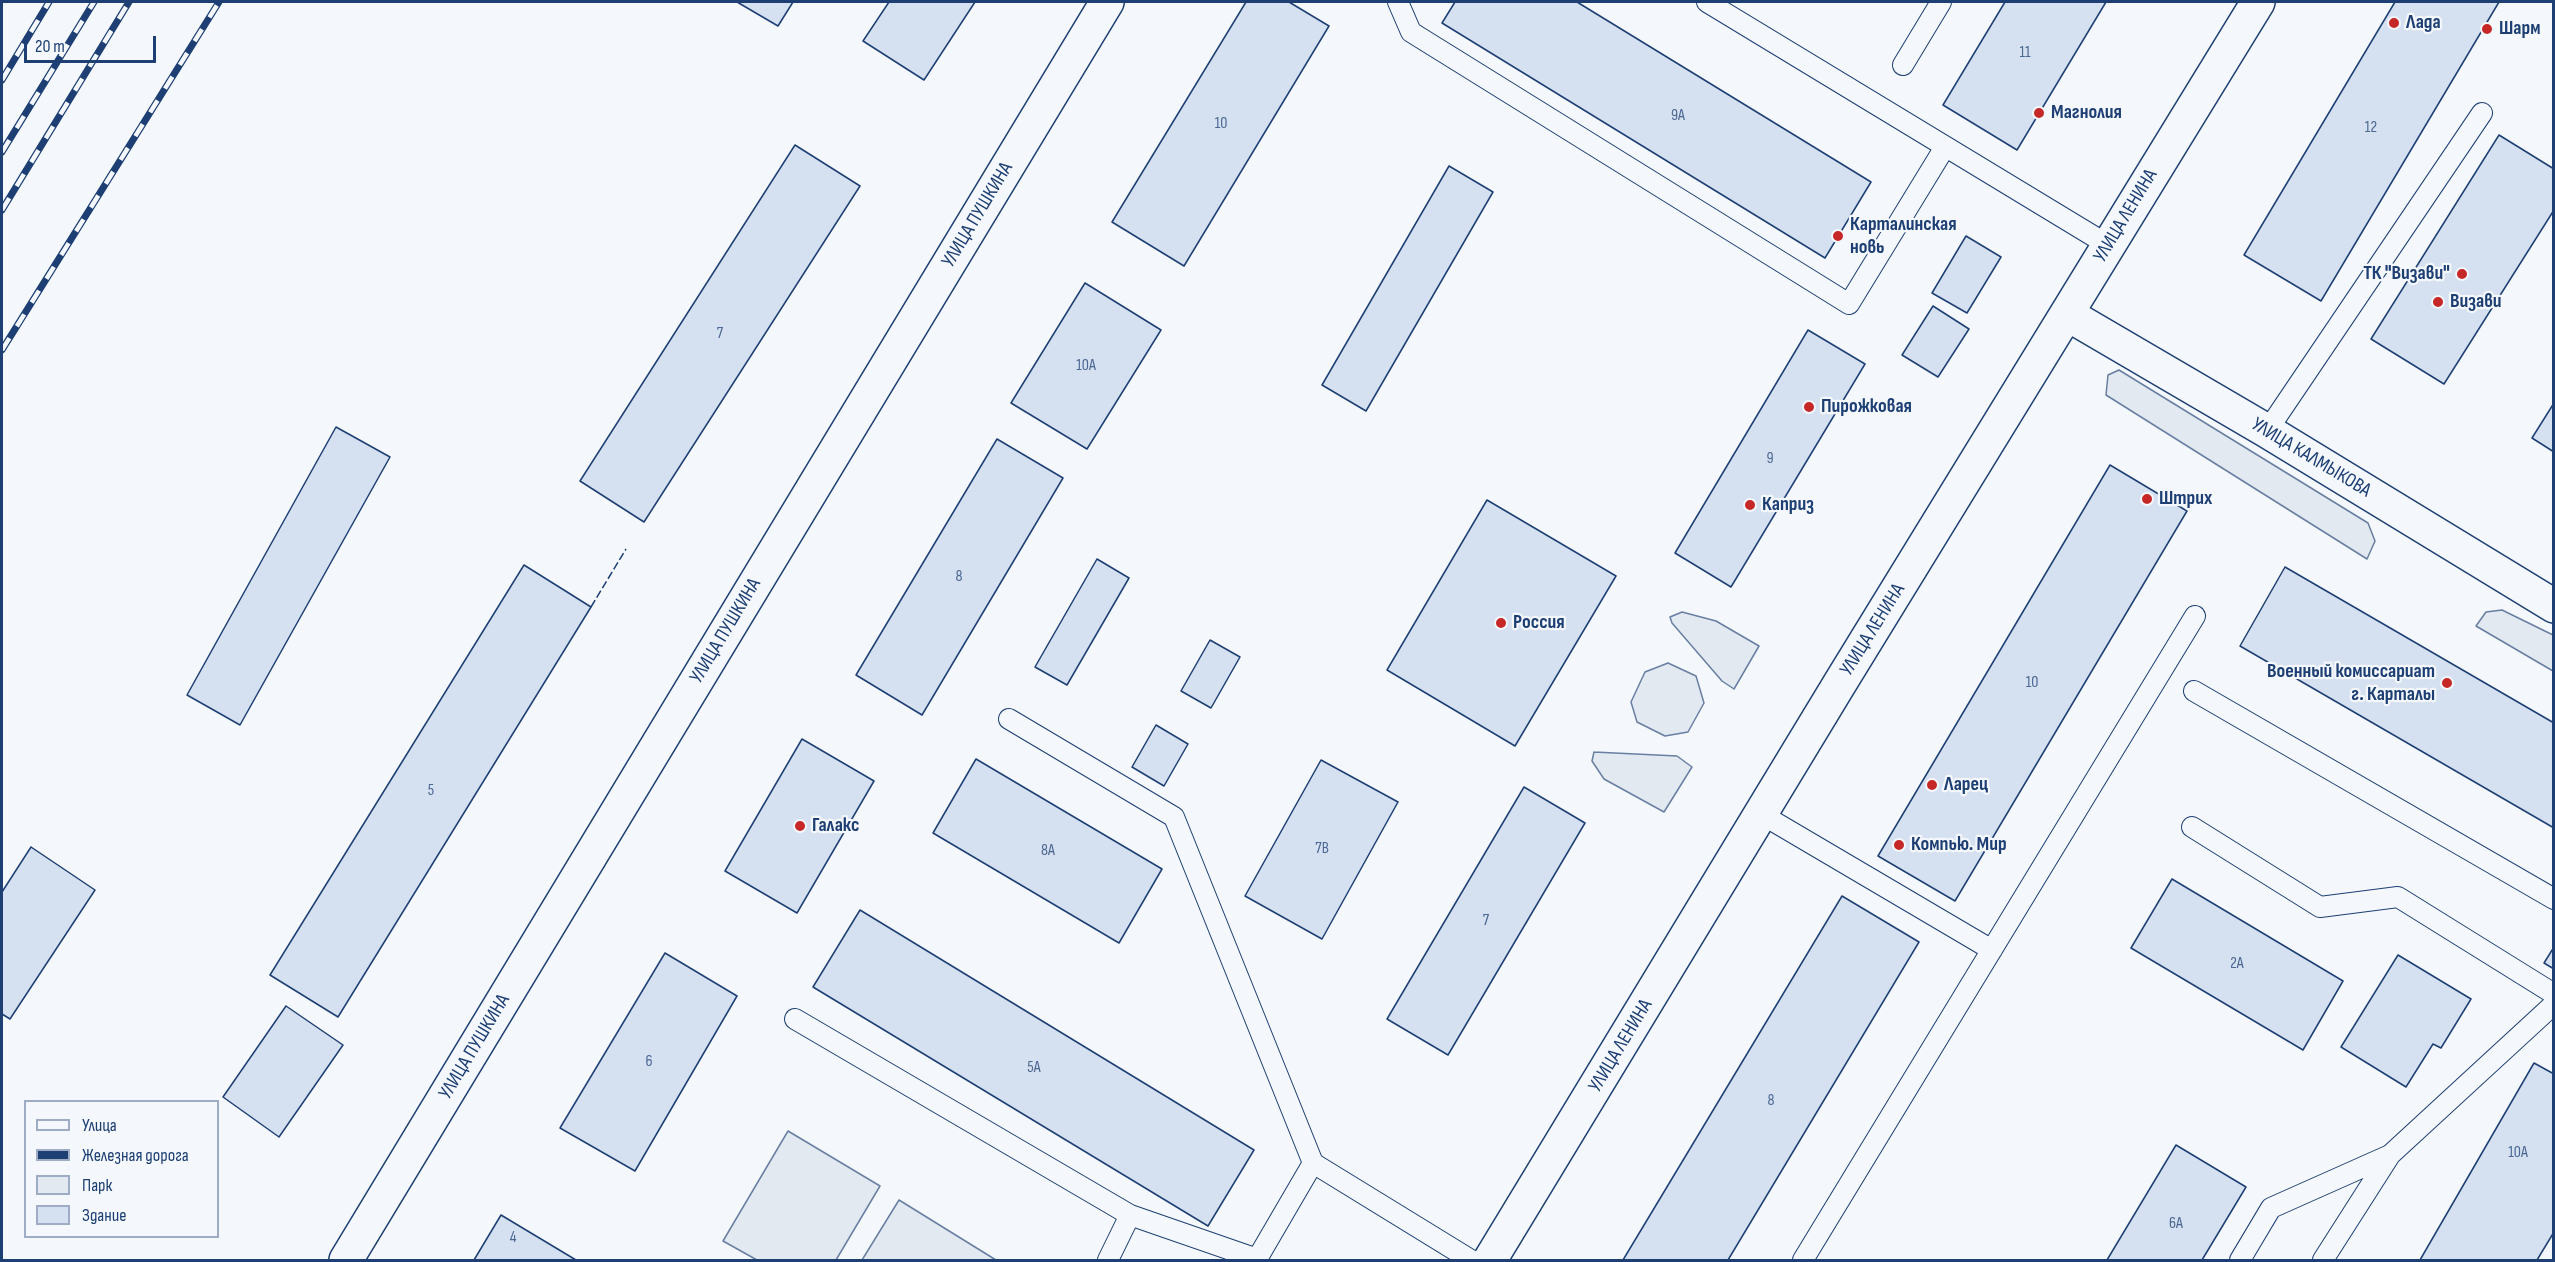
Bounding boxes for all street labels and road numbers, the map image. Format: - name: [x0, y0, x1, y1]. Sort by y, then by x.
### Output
- street label: УЛИЦА ПУШКИНА: [937, 158, 1019, 272]
- street label: УЛИЦА ЛЕНИНА: [2089, 165, 2163, 267]
- street label: УЛИЦА КАЛМЫКОВА: [2247, 413, 2375, 503]
- street label: УЛИЦА ПУШКИНА: [685, 574, 767, 688]
- street label: УЛИЦА ЛЕНИНА: [1835, 580, 1911, 680]
- street label: УЛИЦА ПУШКИНА: [434, 990, 516, 1104]
- street label: УЛИЦА ЛЕНИНА: [1584, 995, 1658, 1097]

